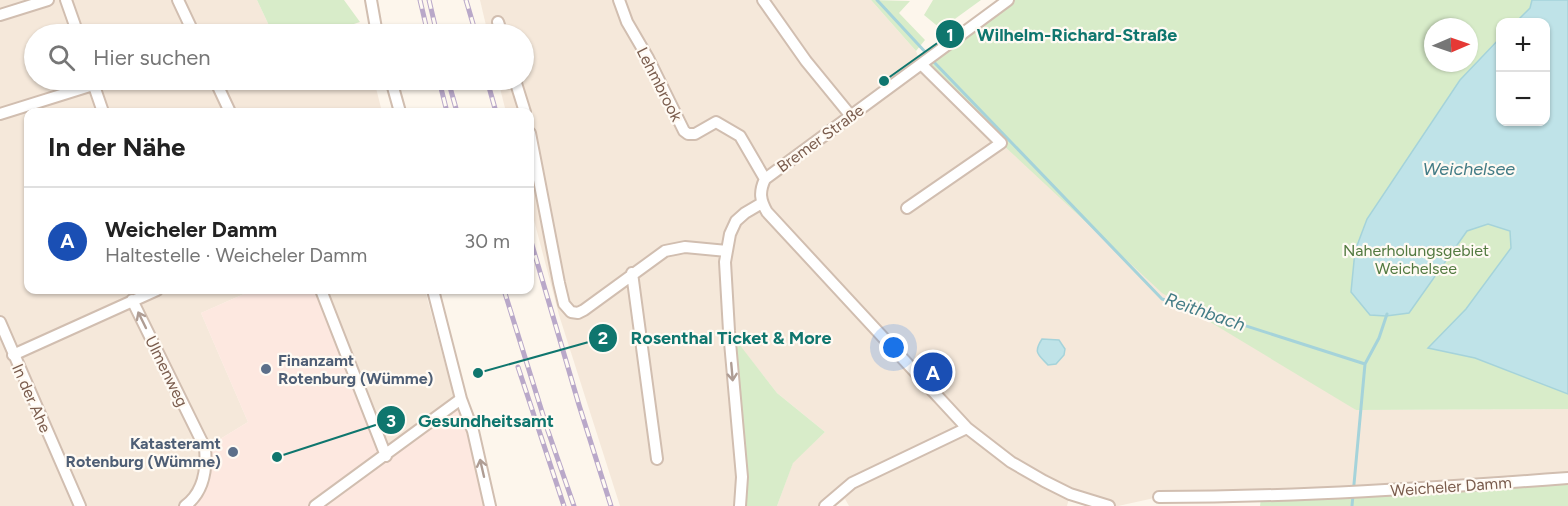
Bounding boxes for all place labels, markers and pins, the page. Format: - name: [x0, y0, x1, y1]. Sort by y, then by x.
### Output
- callout: Wilhelm-Richard-Straße: [935, 16, 1189, 52]
- callout: Rosenthal Ticket & More: [588, 320, 843, 356]
- pin: A: [914, 350, 952, 394]
- place label: Finanzamt Rotenburg (Wümme): [278, 351, 433, 388]
- marker: Finanzamt Rotenburg (Wümme): [259, 362, 273, 376]
- callout: Gesundheitsamt: [376, 402, 566, 438]
- place label: Katasteramt Rotenburg (Wümme): [66, 434, 221, 471]
- marker: Katasteramt Rotenburg (Wümme): [226, 445, 240, 459]

